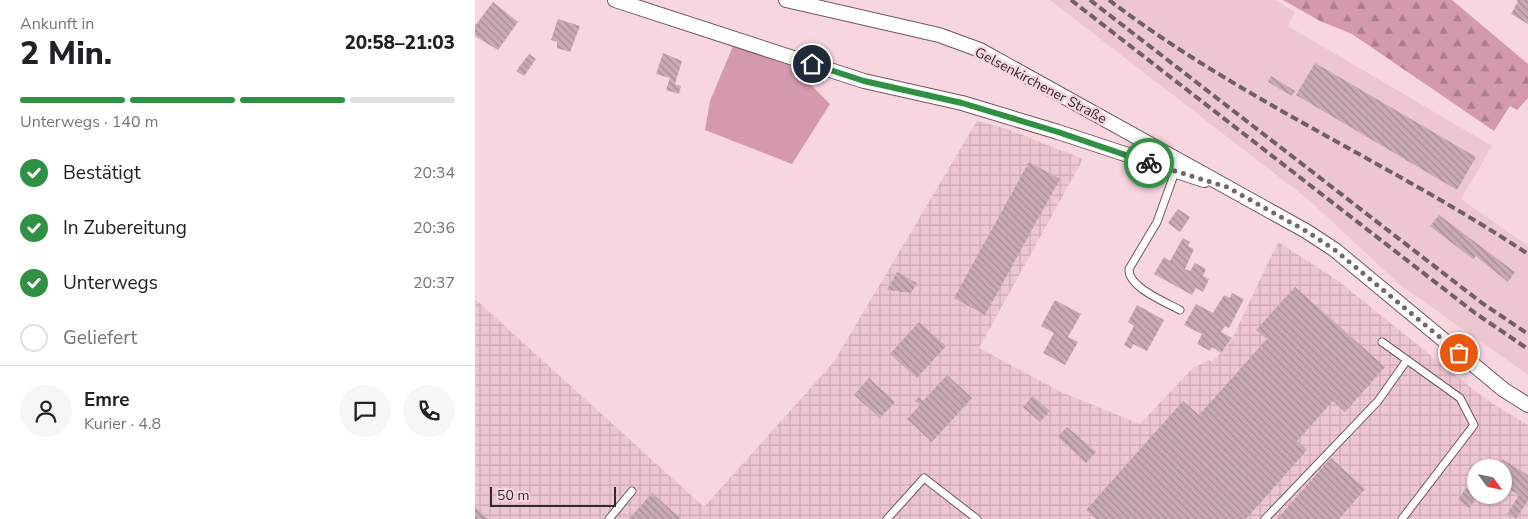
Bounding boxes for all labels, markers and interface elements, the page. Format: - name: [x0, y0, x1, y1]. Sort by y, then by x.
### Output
- text: Ankunft in: [20, 13, 94, 35]
- text: 20:58–21:03: [344, 30, 455, 56]
- text: 2 Min.: [20, 32, 112, 75]
- pin: [791, 43, 833, 85]
- street label: Gelsenkirchener Straße: [971, 43, 1110, 128]
- icon: home: [798, 50, 826, 78]
- text: Unterwegs · 140 m: [20, 111, 158, 133]
- courier: [1124, 138, 1174, 188]
- icon: bike: [1135, 149, 1163, 177]
- icon: check: [20, 159, 48, 187]
- text: Bestätigt: [63, 160, 141, 186]
- text: 20:34: [413, 162, 455, 184]
- icon: check: [20, 214, 48, 242]
- text: In Zubereitung: [63, 215, 187, 241]
- text: 20:36: [413, 217, 455, 239]
- icon: check: [20, 269, 48, 297]
- text: Unterwegs: [63, 270, 158, 296]
- text: 20:37: [413, 272, 455, 294]
- text: Geliefert: [63, 325, 137, 351]
- pin: [1438, 332, 1480, 374]
- icon: bag: [1445, 339, 1473, 367]
- button: person: [20, 385, 72, 437]
- button: chat: [339, 385, 391, 437]
- button: phone: [403, 385, 455, 437]
- text: Emre: [84, 387, 130, 413]
- text: Kurier · 4.8: [84, 413, 161, 435]
- north arrow: [1467, 459, 1513, 504]
- map controls: [1467, 459, 1512, 504]
- scale bar: [490, 484, 616, 507]
- text: 50 m: [497, 486, 529, 505]

